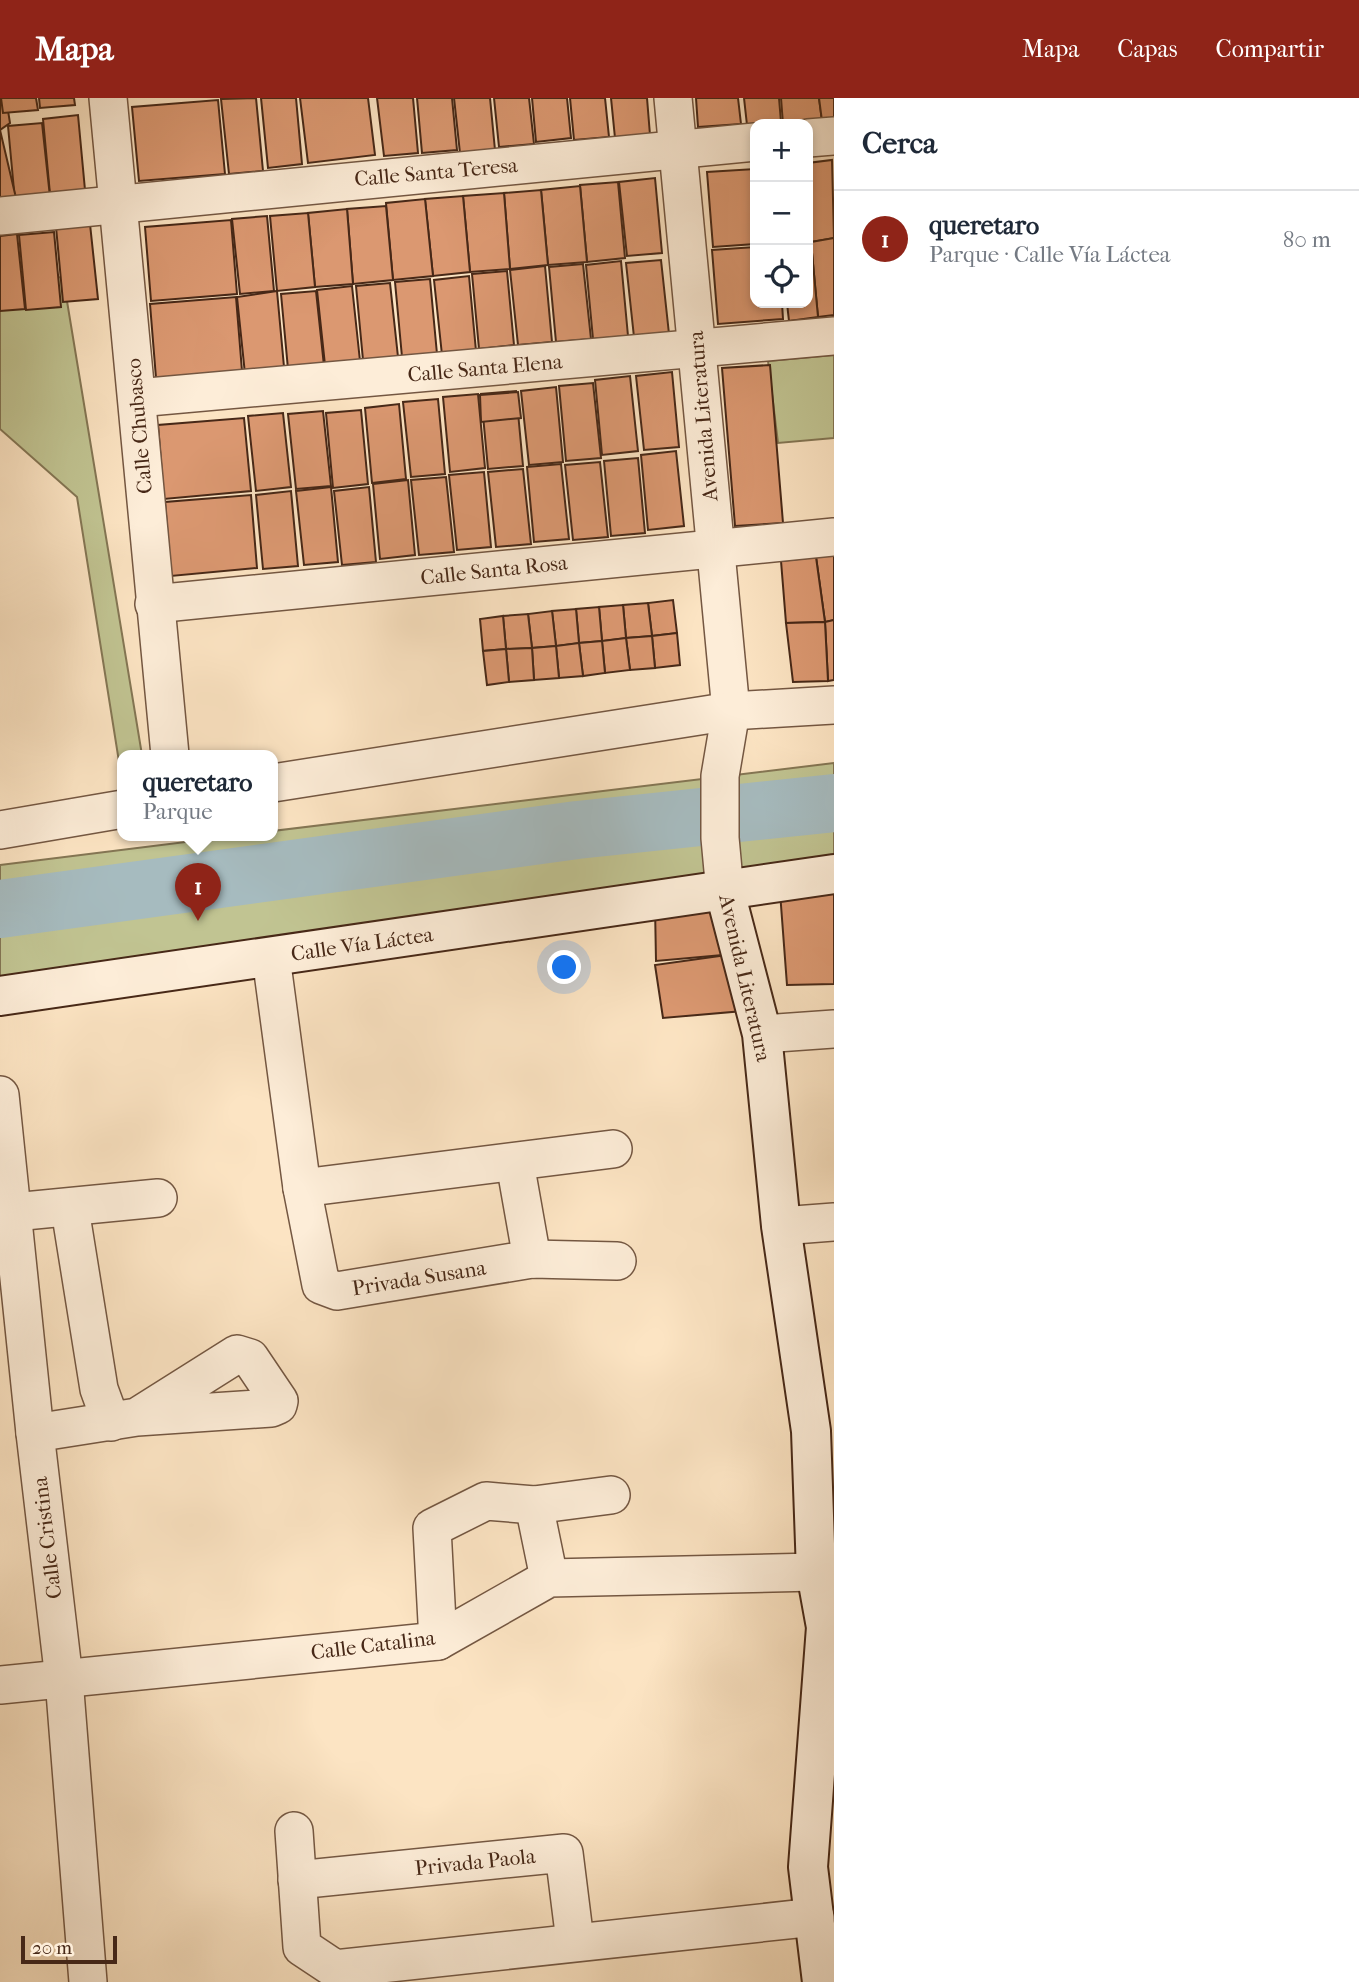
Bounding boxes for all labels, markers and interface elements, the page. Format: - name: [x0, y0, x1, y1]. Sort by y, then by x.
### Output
- text: Mapa: [35, 30, 114, 69]
- text: Mapa: [1022, 35, 1079, 63]
- text: Capas: [1117, 35, 1178, 63]
- text: Compartir: [1216, 35, 1324, 63]
- map controls: [750, 119, 813, 308]
- button: +: [750, 119, 813, 182]
- text: Cerca: [862, 126, 937, 161]
- street label: Calle Santa Teresa: [353, 153, 519, 191]
- button: −: [750, 182, 813, 245]
- text: queretaro: [929, 210, 1039, 241]
- text: 1: [881, 226, 889, 253]
- text: 80 m: [1283, 226, 1331, 253]
- text: Parque · Calle Vía Láctea: [929, 241, 1171, 268]
- button: locate: [750, 245, 813, 308]
- street label: Avenida Literatura: [684, 330, 722, 503]
- street label: Calle Santa Elena: [407, 349, 564, 387]
- street label: Calle Chubasco: [121, 357, 157, 495]
- street label: Calle Santa Rosa: [419, 550, 569, 590]
- popup: [117, 750, 278, 841]
- text: queretaro: [142, 767, 253, 798]
- text: Parque: [142, 798, 213, 825]
- pin: 1: [175, 863, 221, 921]
- street label: Avenida Literatura: [714, 891, 776, 1064]
- street label: Calle Vía Láctea: [289, 922, 435, 966]
- your location: [547, 950, 581, 984]
- street label: Privada Susana: [350, 1256, 488, 1300]
- street label: Calle Cristina: [28, 1475, 66, 1600]
- street label: Calle Catalina: [309, 1625, 437, 1665]
- street label: Privada Paola: [413, 1844, 537, 1880]
- scale bar: [21, 1933, 117, 1965]
- text: 20 m: [32, 1937, 72, 1959]

